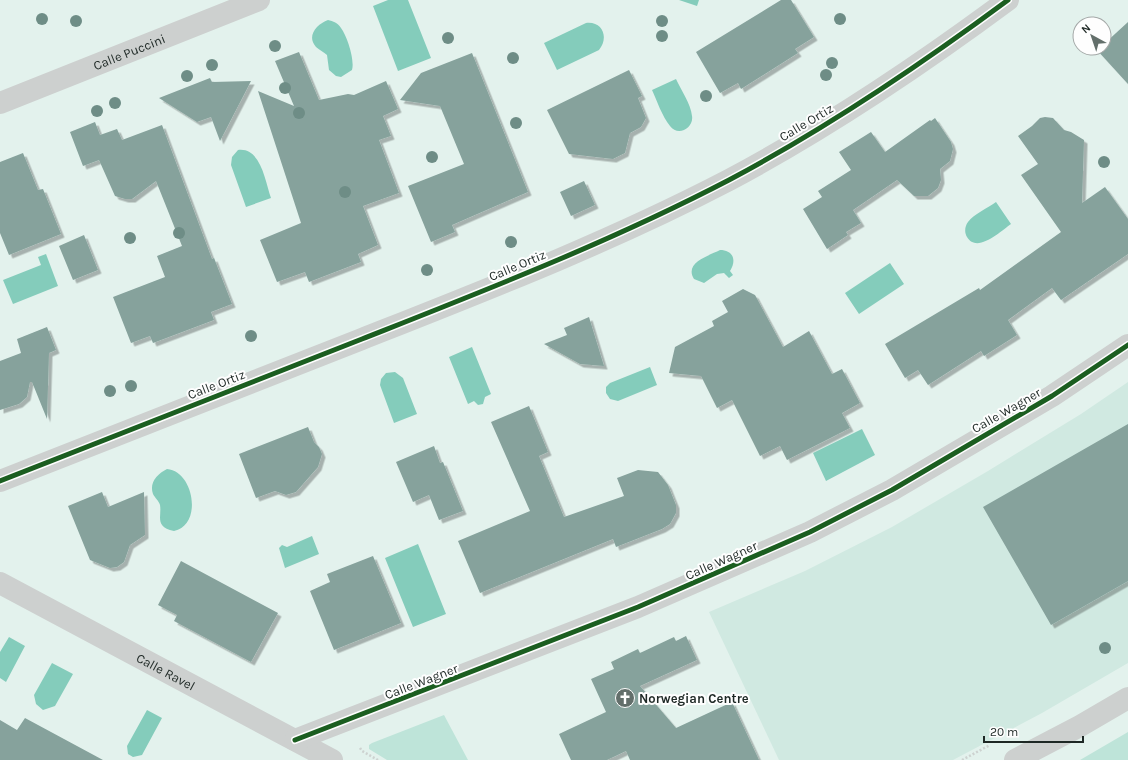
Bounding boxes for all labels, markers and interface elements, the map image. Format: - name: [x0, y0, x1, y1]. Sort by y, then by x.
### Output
- north arrow: [1072, 16, 1112, 56]
- text: N: [1079, 21, 1093, 36]
- street label: Calle Puccini: [91, 31, 168, 73]
- street label: Calle Ortiz: [777, 100, 836, 144]
- street label: Calle Ortiz: [487, 247, 548, 284]
- street label: Calle Ortiz: [185, 367, 247, 402]
- street label: Calle Wagner: [969, 385, 1044, 436]
- street label: Calle Wagner: [683, 538, 760, 583]
- street label: Calle Ravel: [134, 650, 198, 694]
- street label: Calle Wagner: [383, 661, 460, 702]
- church icon: Norwegian Centre: [614, 687, 636, 709]
- place label: Norwegian Centre: [639, 691, 749, 706]
- scale bar: [984, 718, 1083, 744]
- text: 20 m: [990, 725, 1018, 739]

